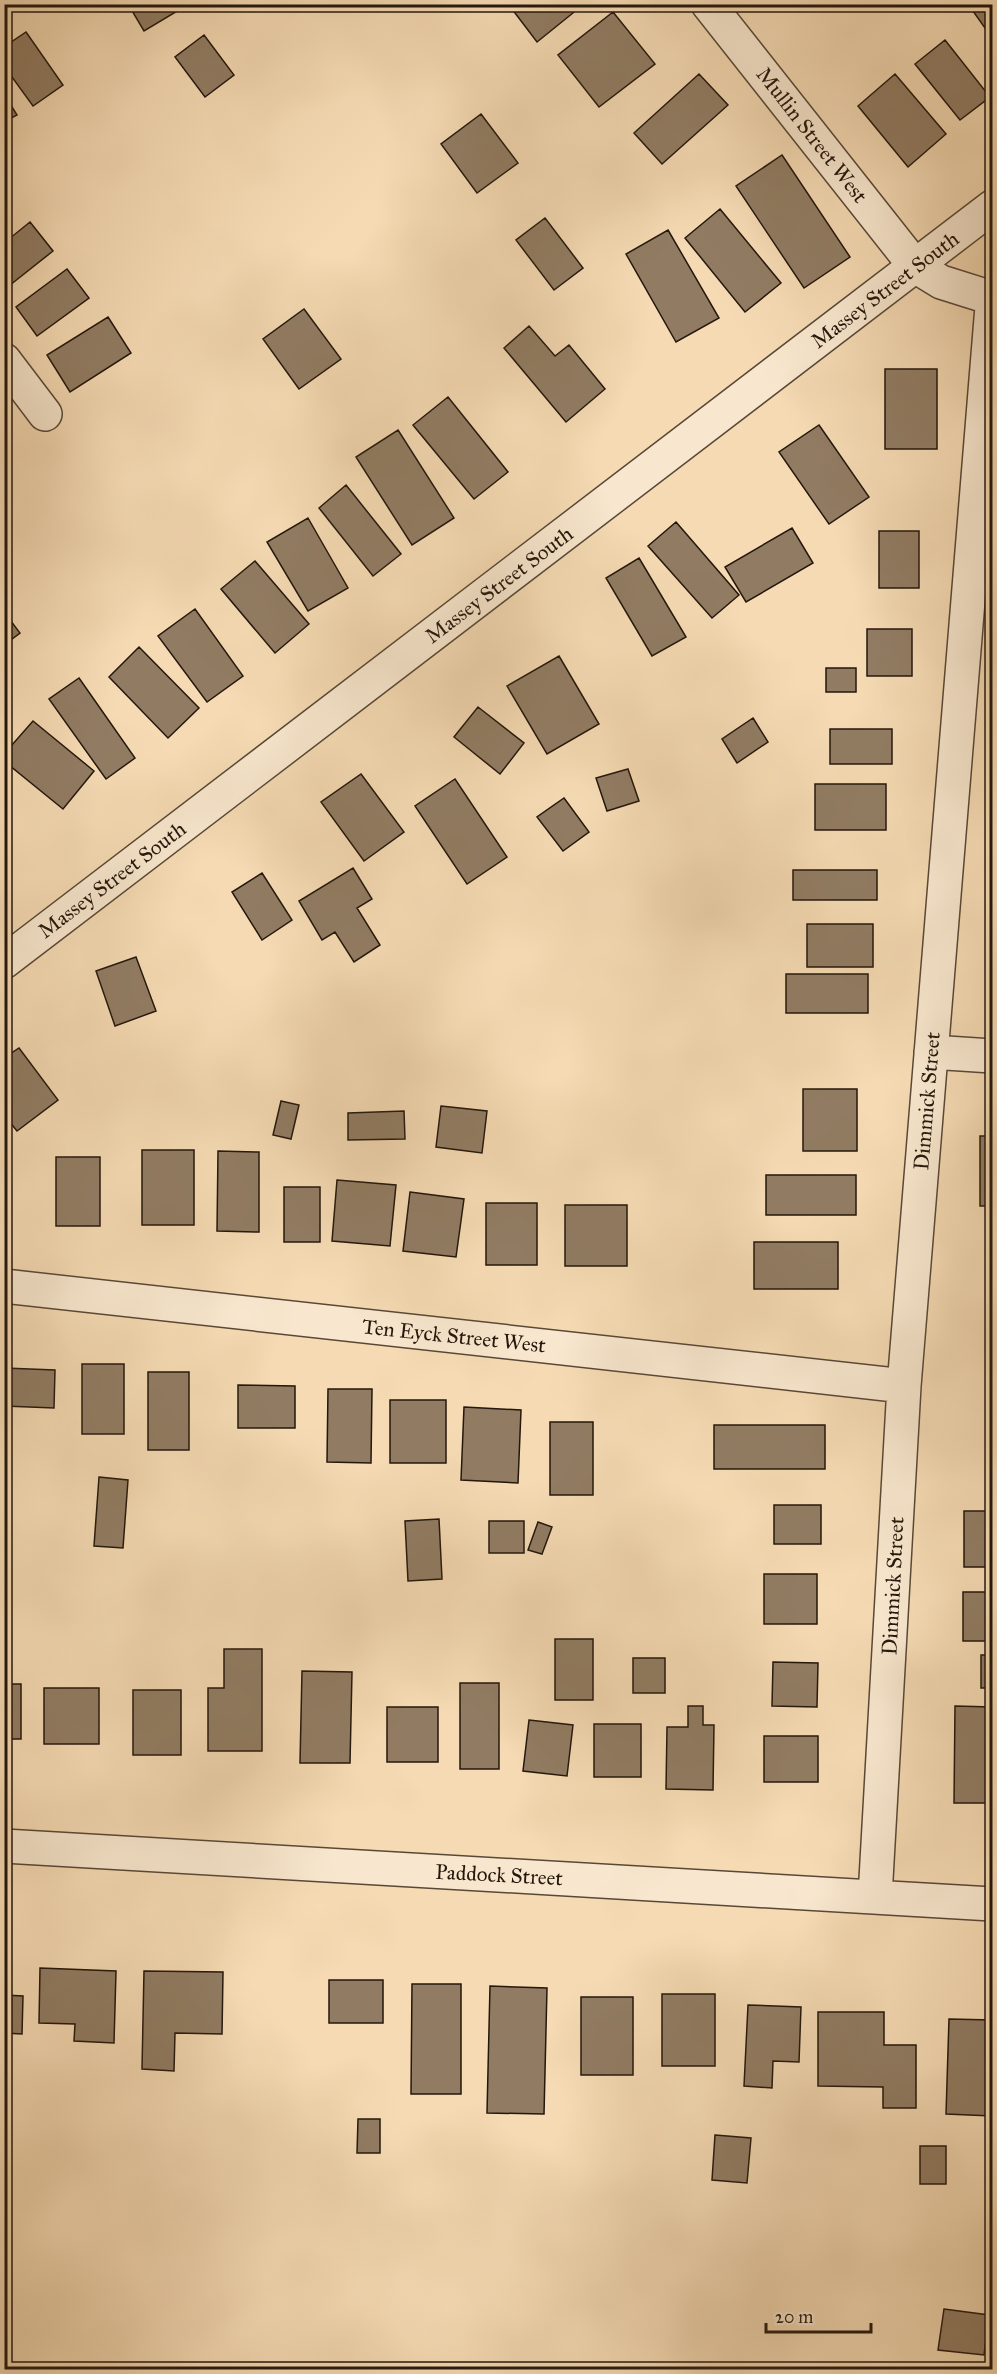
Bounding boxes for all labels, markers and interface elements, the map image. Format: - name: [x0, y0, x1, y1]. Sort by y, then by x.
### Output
- street label: Mullin Street West: [751, 62, 873, 209]
- street label: Massey Street South: [806, 226, 964, 354]
- street label: Massey Street South: [420, 521, 578, 649]
- street label: Massey Street South: [33, 816, 191, 944]
- street label: Dimmick Street: [908, 1030, 946, 1171]
- street label: Ten Eyck Street West: [361, 1313, 548, 1359]
- street label: Dimmick Street: [876, 1516, 910, 1656]
- street label: Paddock Street: [435, 1859, 564, 1891]
- scale bar: [766, 2296, 871, 2334]
- text: 20 m: [775, 2306, 813, 2328]

